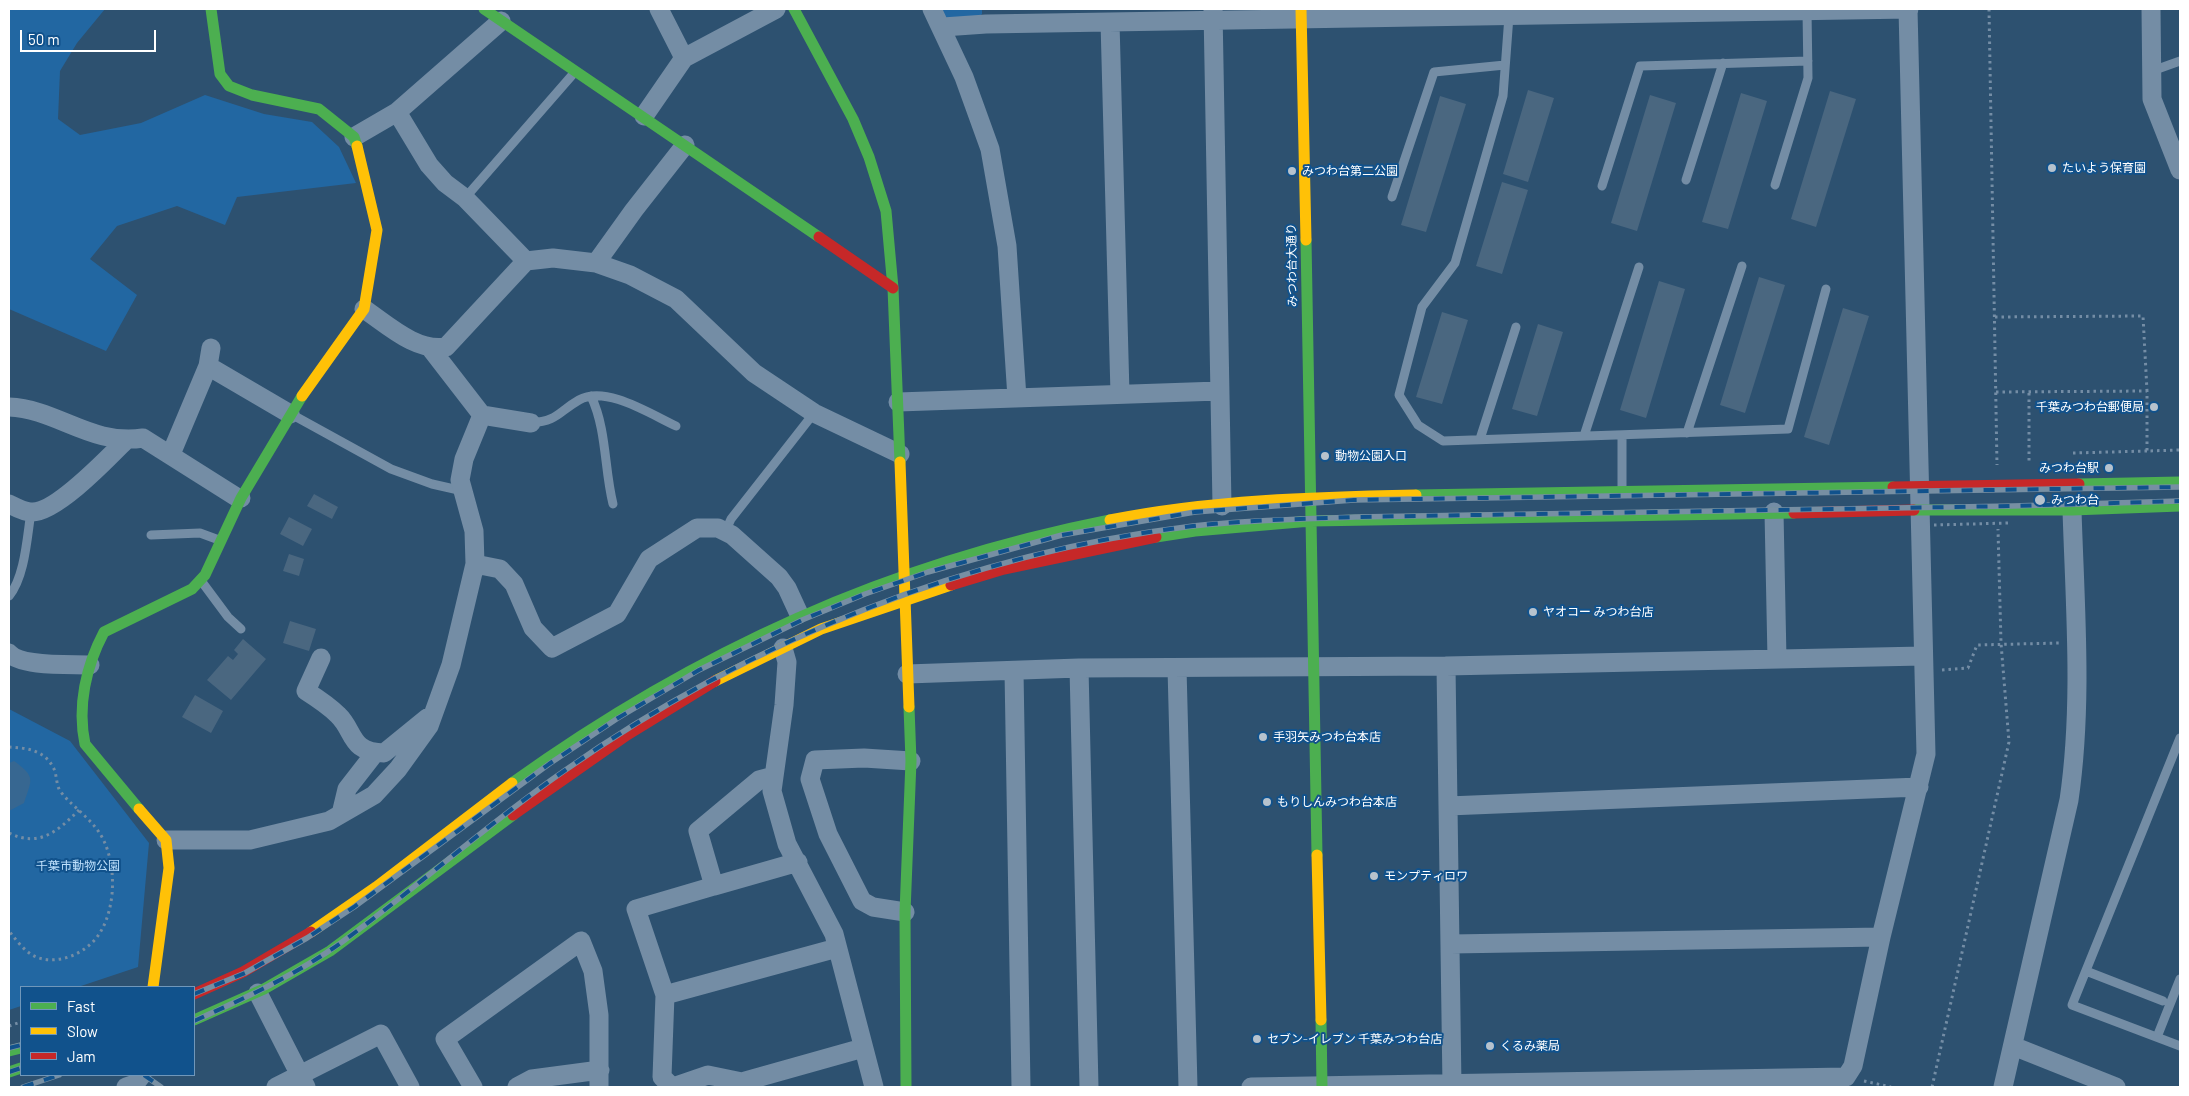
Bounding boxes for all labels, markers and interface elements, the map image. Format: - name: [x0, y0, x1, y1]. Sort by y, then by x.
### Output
- scale bar: [22, 20, 159, 52]
- text: 50 m: [28, 30, 60, 48]
- place label: たいよう保育園: [2062, 161, 2146, 175]
- marker: たいよう保育園: [2046, 162, 2058, 174]
- place label: みつわ台第二公園: [1302, 164, 1398, 178]
- marker: みつわ台第二公園: [1286, 165, 1298, 177]
- street label: みつわ台大通り: [1284, 223, 1300, 307]
- place label: 千葉みつわ台郵便局: [2036, 400, 2144, 414]
- marker: 千葉みつわ台郵便局: [2148, 401, 2160, 413]
- place label: 動物公園入口: [1335, 449, 1407, 463]
- marker: 動物公園入口: [1319, 450, 1331, 462]
- place label: みつわ台駅: [2039, 461, 2099, 475]
- marker: みつわ台駅: [2103, 462, 2115, 474]
- marker: みつわ台: [2033, 493, 2047, 507]
- place label: みつわ台: [2051, 493, 2099, 507]
- place label: ヤオコー みつわ台店: [1543, 605, 1653, 619]
- marker: ヤオコー みつわ台店: [1527, 606, 1539, 618]
- place label: 手羽矢みつわ台本店: [1273, 730, 1381, 744]
- marker: 手羽矢みつわ台本店: [1257, 731, 1269, 743]
- place label: もりしんみつわ台本店: [1277, 795, 1397, 809]
- marker: もりしんみつわ台本店: [1261, 796, 1273, 808]
- park label: 千葉市動物公園: [36, 859, 120, 873]
- place label: モンプティロワ: [1384, 869, 1468, 883]
- marker: モンプティロワ: [1368, 870, 1380, 882]
- legend: [20, 986, 195, 1076]
- text: Fast: [67, 997, 95, 1015]
- text: Slow: [67, 1022, 98, 1040]
- place label: セブン-イレブン 千葉みつわ台店: [1267, 1032, 1442, 1046]
- marker: セブン-イレブン 千葉みつわ台店: [1251, 1033, 1263, 1045]
- place label: くるみ薬局: [1500, 1039, 1560, 1053]
- marker: くるみ薬局: [1484, 1040, 1496, 1052]
- text: Jam: [67, 1047, 96, 1065]

